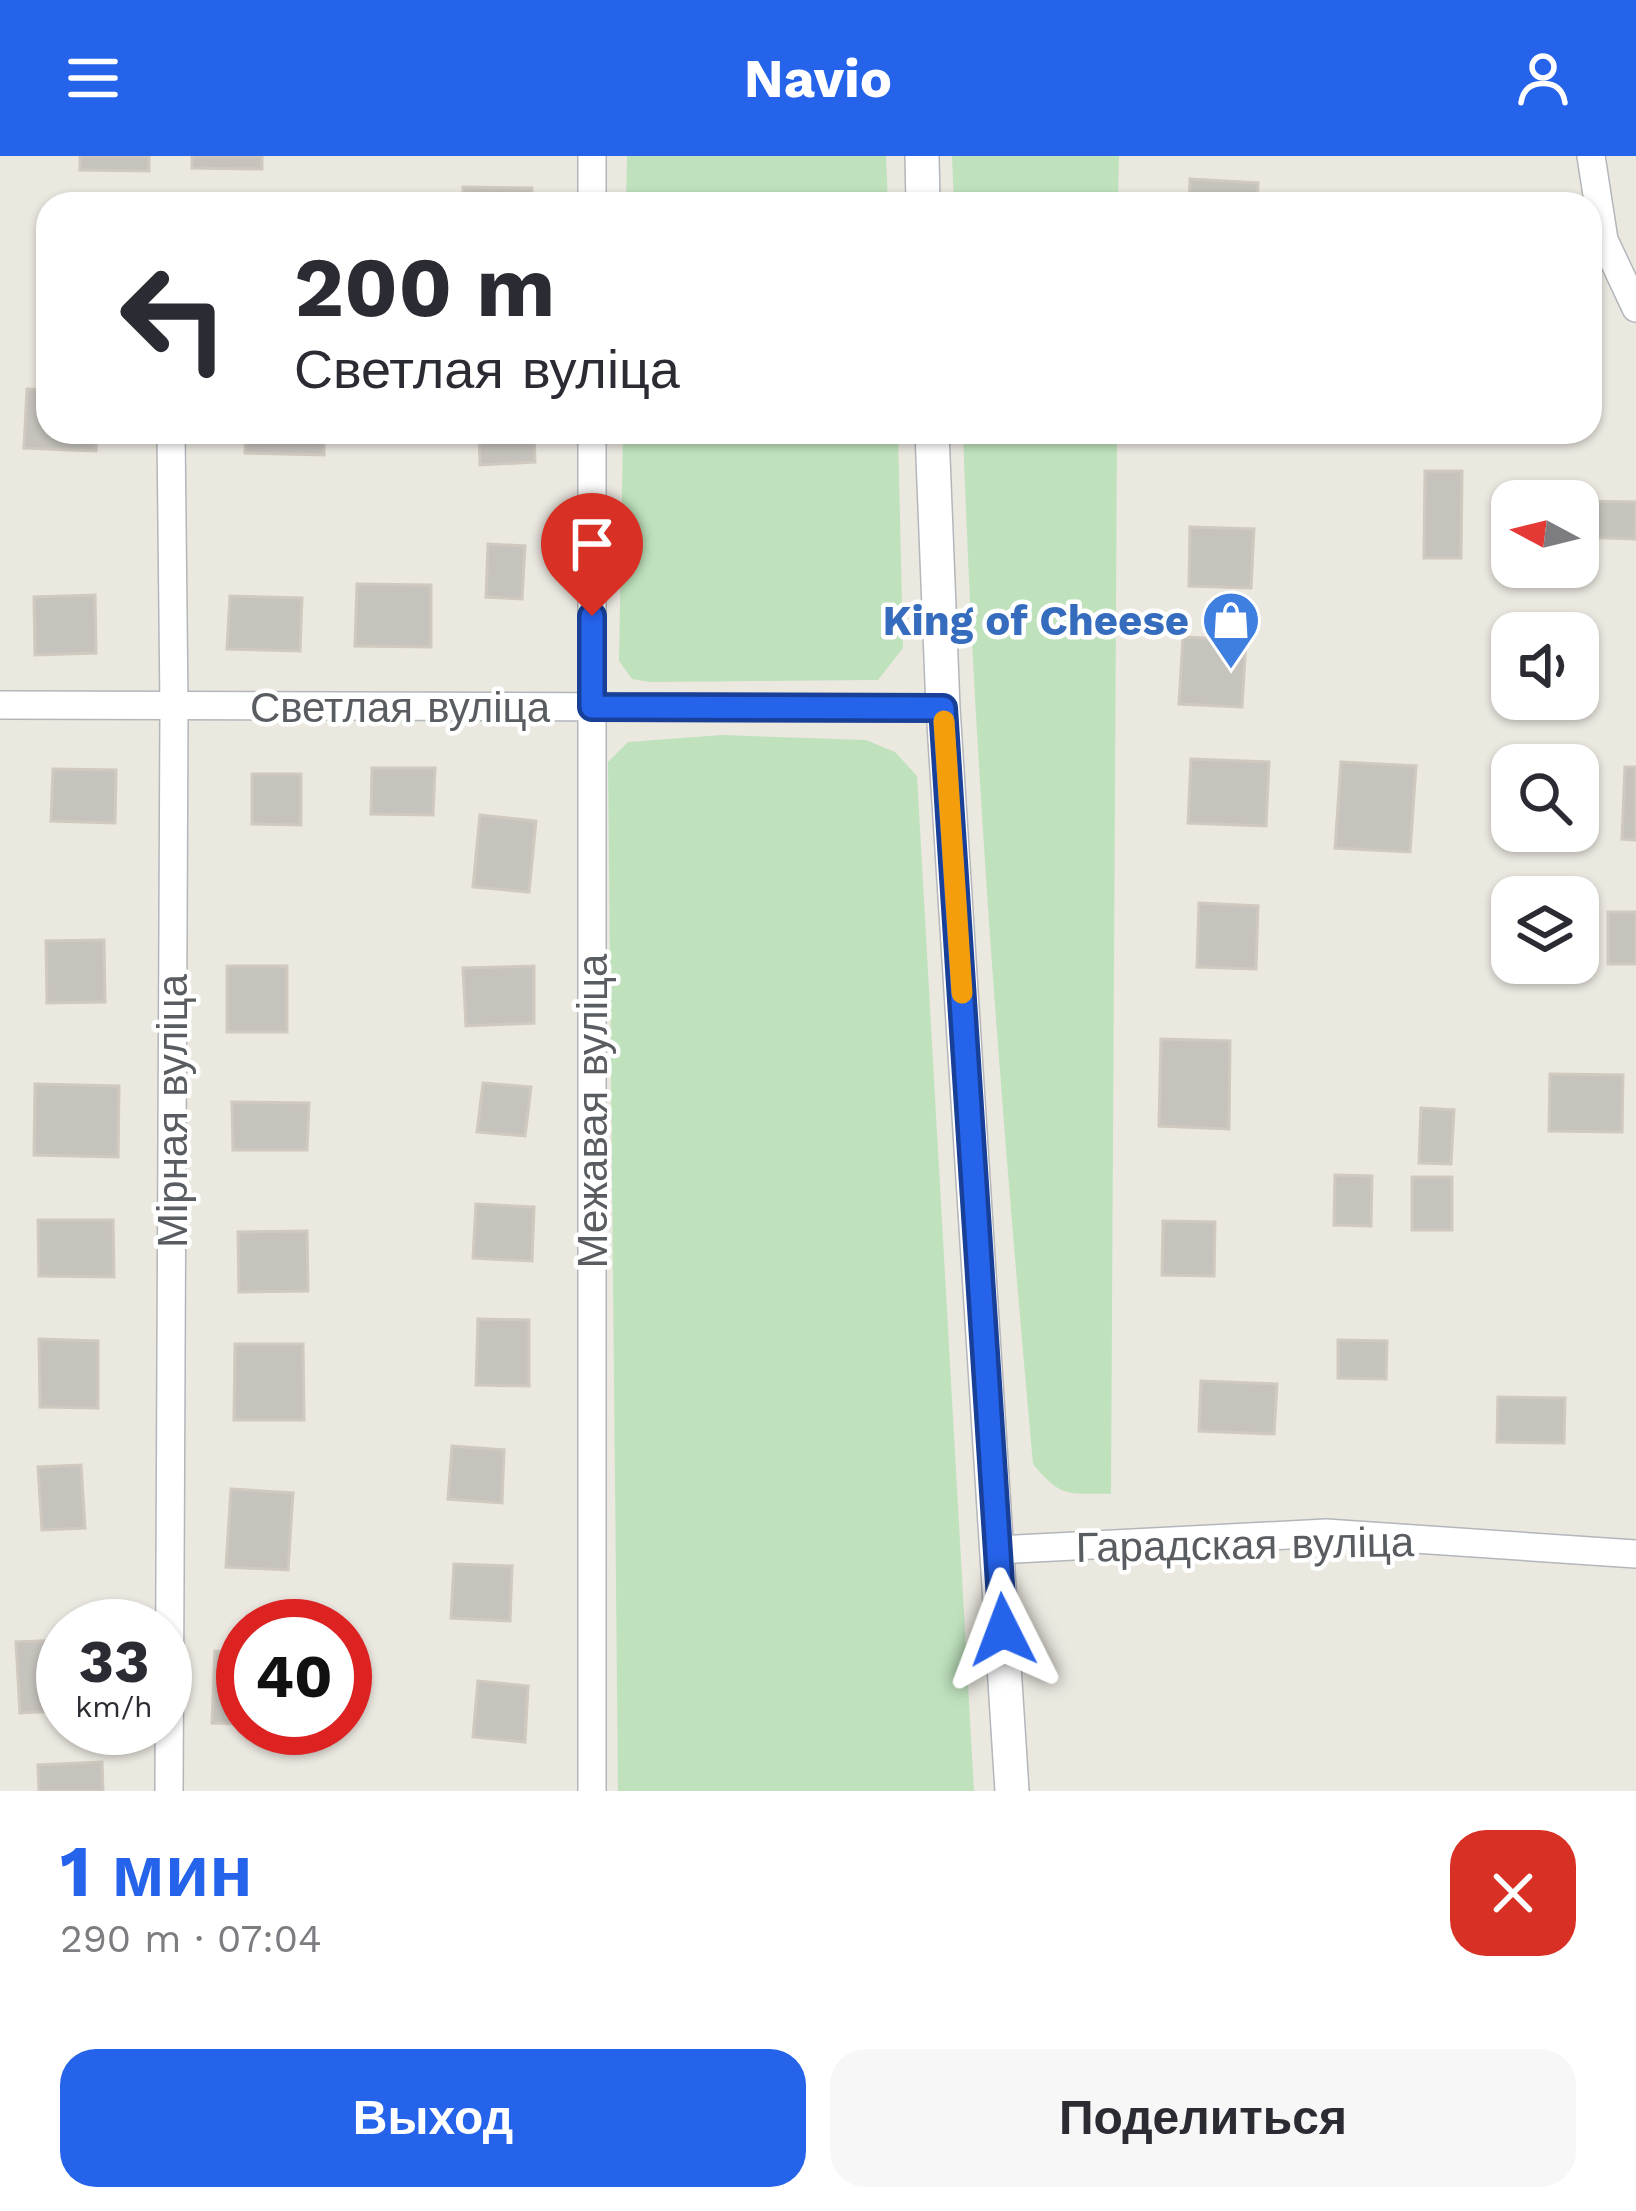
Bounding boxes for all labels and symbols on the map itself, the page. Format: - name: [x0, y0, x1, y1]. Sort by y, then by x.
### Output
- north arrow: [1491, 480, 1599, 588]
- pin: [541, 493, 643, 616]
- shop icon: King of Cheese: [1200, 589, 1262, 671]
- place label: King of Cheese: [882, 596, 1189, 645]
- street label: Светлая вуліца: [250, 683, 551, 732]
- street label: Межавая вуліца: [568, 953, 617, 1268]
- street label: Мірная вуліца: [148, 973, 197, 1248]
- street label: Гарадская вуліца: [1075, 1517, 1415, 1572]
- position arrow: [940, 1567, 1066, 1693]
- speed limit sign: 40: [216, 1599, 372, 1755]

